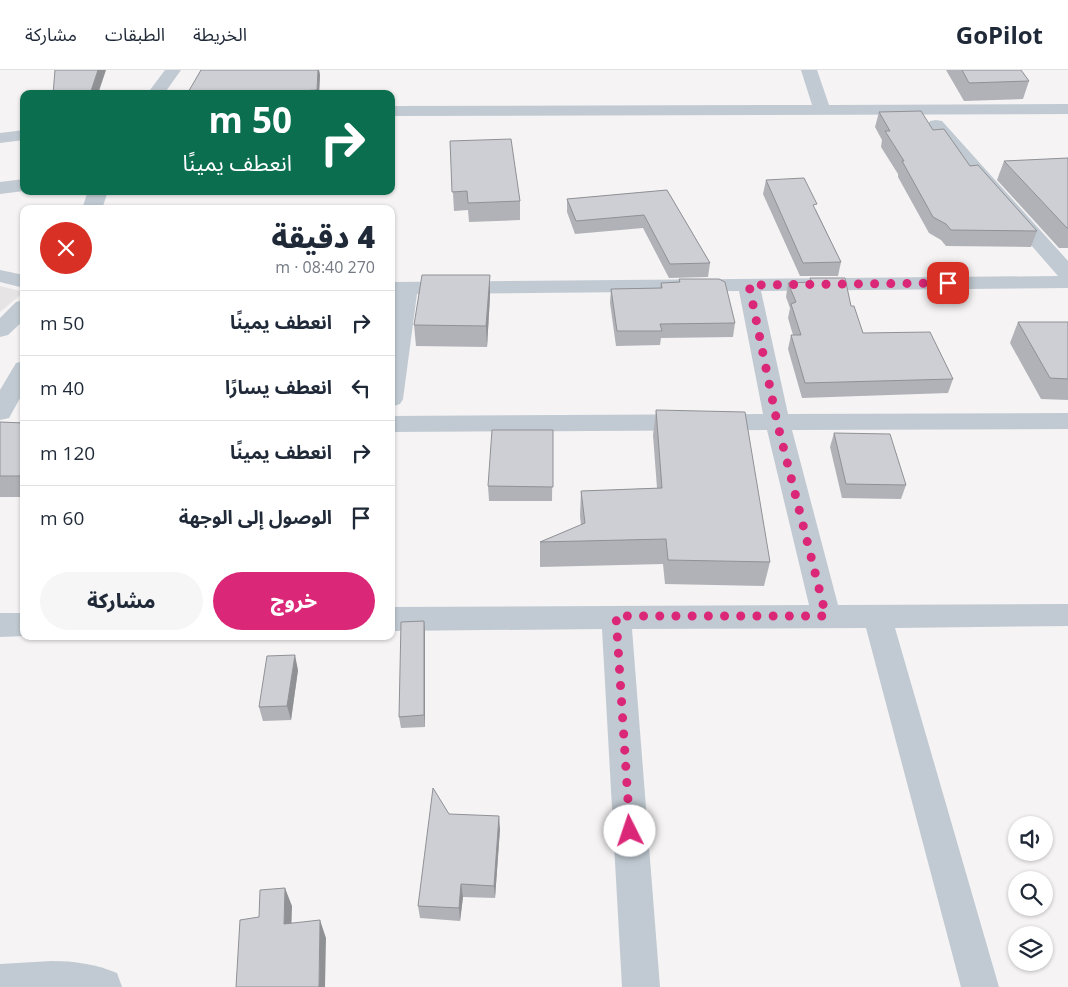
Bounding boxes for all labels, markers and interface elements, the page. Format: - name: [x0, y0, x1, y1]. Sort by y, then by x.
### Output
- text: GoPilot: [956, 18, 1043, 51]
- text: مشاركة: [25, 22, 77, 46]
- text: الطبقات: [105, 22, 165, 46]
- text: الخريطة: [193, 22, 247, 46]
- text: 50 m: [209, 96, 292, 143]
- icon: right: [310, 110, 375, 175]
- text: انعطف يمينًا: [182, 147, 292, 177]
- text: 4 دقيقة: [271, 216, 375, 257]
- button: close: [40, 222, 92, 274]
- text: 270 m · 08:40: [275, 256, 375, 278]
- pin: [927, 262, 969, 304]
- icon: arrive: [934, 269, 962, 297]
- text: انعطف يمينًا: [230, 309, 332, 335]
- icon: right: [347, 309, 375, 337]
- text: 50 m: [40, 310, 84, 336]
- text: انعطف يسارًا: [225, 374, 332, 400]
- icon: left: [347, 374, 375, 402]
- text: 40 m: [40, 375, 84, 401]
- text: انعطف يمينًا: [230, 439, 332, 465]
- icon: right: [347, 439, 375, 467]
- text: 120 m: [40, 440, 95, 466]
- text: الوصول إلى الوجهة: [179, 504, 332, 530]
- icon: arrive: [347, 504, 375, 532]
- text: 60 m: [40, 505, 84, 531]
- button: مشاركة: [40, 572, 203, 630]
- button: خروج: [213, 572, 375, 630]
- position arrow: [603, 804, 655, 856]
- map controls: [1008, 816, 1053, 971]
- button: sound: [1008, 816, 1053, 861]
- button: search: [1008, 871, 1053, 916]
- button: layers: [1008, 926, 1053, 971]

